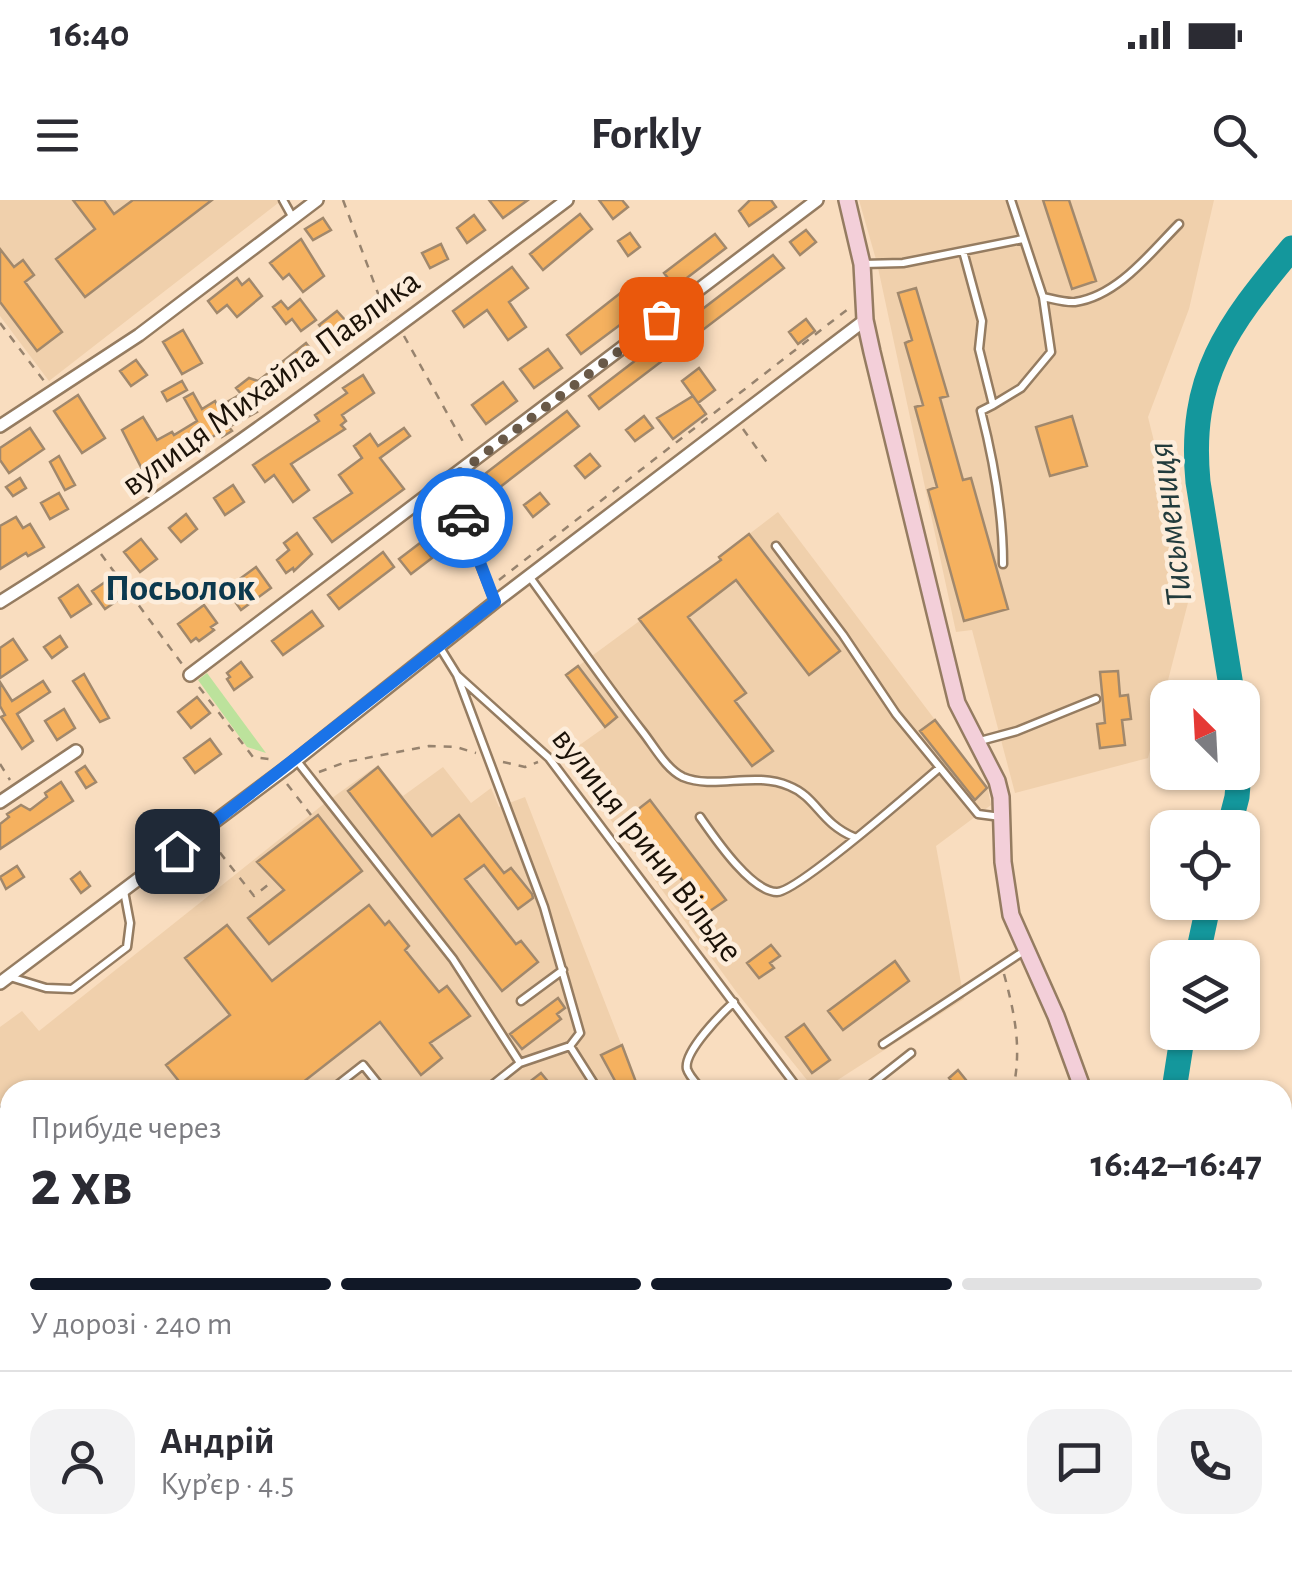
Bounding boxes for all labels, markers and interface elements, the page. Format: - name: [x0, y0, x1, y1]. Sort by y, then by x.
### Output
- text: 16:40: [50, 16, 130, 54]
- icon: menu: [30, 108, 85, 163]
- icon: search: [1207, 108, 1262, 163]
- text: Forkly: [591, 112, 701, 157]
- street label: вулиця Михайла Павлика: [115, 263, 427, 503]
- pin: [619, 277, 704, 362]
- icon: bag: [634, 292, 689, 347]
- water label: Тисьмениця: [1142, 440, 1200, 608]
- courier: [413, 468, 513, 568]
- icon: car: [436, 491, 491, 546]
- district label: Посьолок: [105, 570, 255, 608]
- north arrow: [1150, 680, 1260, 790]
- map controls: [1150, 680, 1260, 1050]
- street label: вулиця Ірини Вільде: [545, 721, 749, 969]
- pin: [135, 809, 220, 894]
- button: locate: [1150, 810, 1260, 920]
- icon: home: [150, 824, 205, 879]
- button: layers: [1150, 940, 1260, 1050]
- text: Прибуде через: [30, 1112, 222, 1144]
- text: 16:42–16:47: [1090, 1146, 1262, 1184]
- text: 2 хв: [30, 1152, 133, 1217]
- text: У дорозі · 240 m: [30, 1308, 232, 1340]
- button: person: [30, 1409, 135, 1514]
- button: chat: [1027, 1409, 1132, 1514]
- button: phone: [1157, 1409, 1262, 1514]
- text: Андрій: [160, 1423, 275, 1461]
- text: Кур’єр · 4.5: [160, 1468, 294, 1500]

